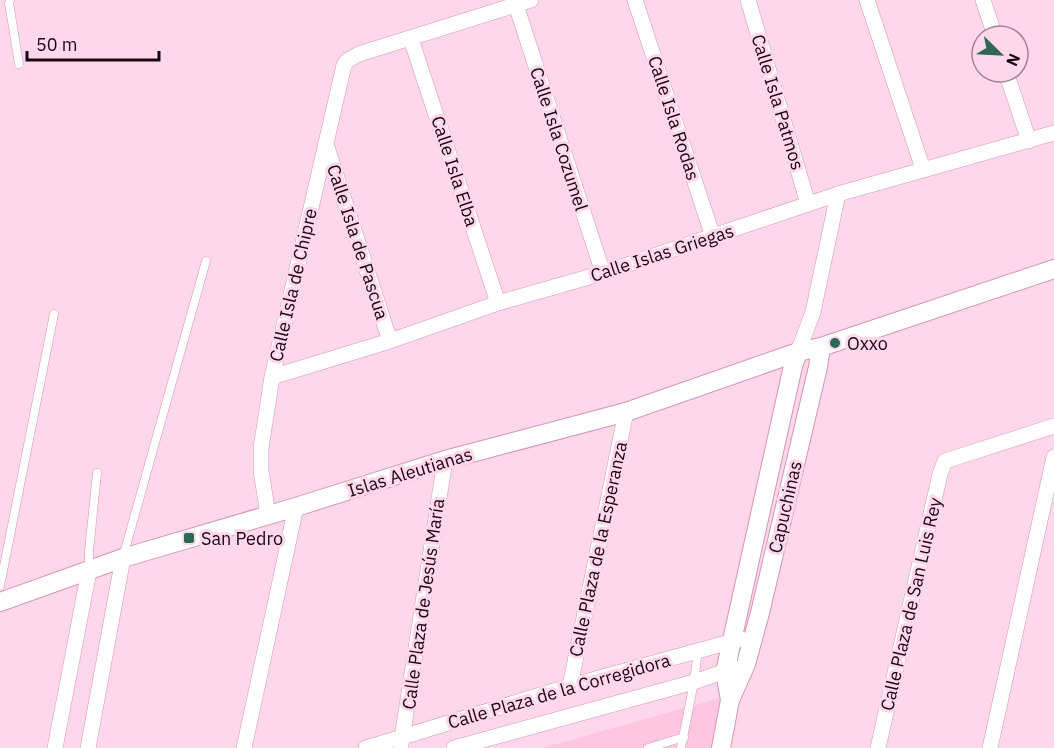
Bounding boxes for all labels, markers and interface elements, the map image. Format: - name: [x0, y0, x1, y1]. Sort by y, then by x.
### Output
- scale bar: [27, 24, 159, 62]
- north arrow: [970, 24, 1030, 84]
- street label: Calle Isla Patmos: [746, 31, 810, 173]
- text: 50 m: [36, 33, 78, 56]
- text: N: [1002, 51, 1025, 69]
- street label: Calle Isla Rodas: [643, 53, 705, 183]
- street label: Calle Isla Cozumel: [525, 64, 593, 214]
- street label: Calle Isla Elba: [426, 113, 484, 230]
- street label: Calle Isla de Pascua: [322, 161, 394, 323]
- street label: Calle Isla de Chipre: [264, 206, 322, 364]
- street label: Calle Islas Griegas: [587, 219, 737, 287]
- place label: Oxxo: [847, 332, 888, 355]
- marker: Oxxo: [828, 336, 842, 350]
- street label: Calle Plaza de la Esperanza: [564, 439, 632, 659]
- street label: Islas Aleutianas: [345, 442, 475, 502]
- street label: Capuchinas: [763, 459, 807, 555]
- street label: Calle Plaza de San Luis Rey: [875, 495, 947, 713]
- street label: Calle Plaza de Jesús María: [397, 497, 449, 711]
- place label: San Pedro: [201, 527, 283, 550]
- marker: San Pedro: [182, 531, 196, 545]
- street label: Calle Plaza de la Corregidora: [445, 648, 673, 734]

